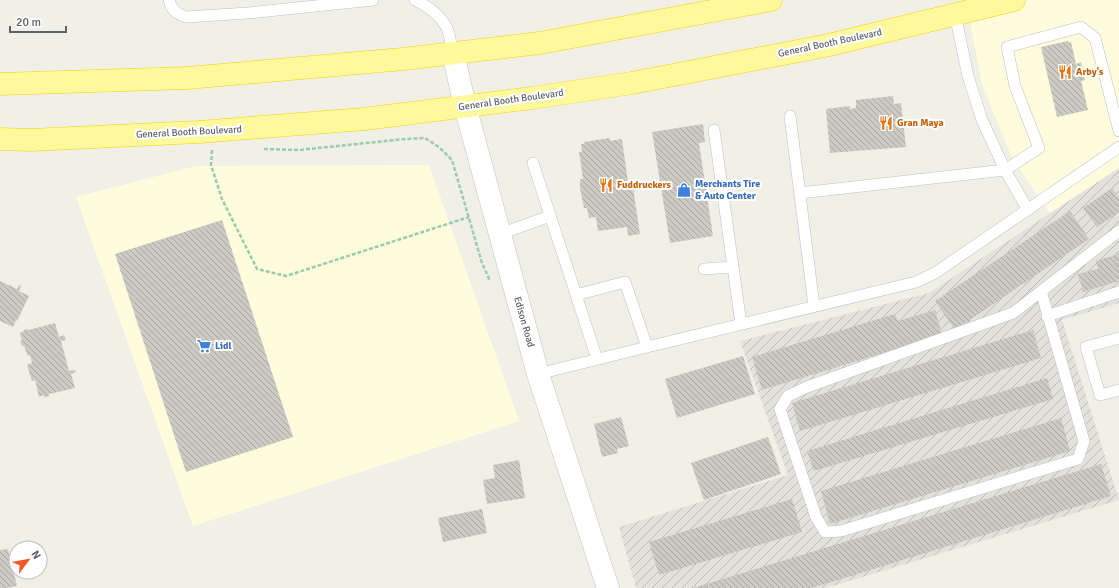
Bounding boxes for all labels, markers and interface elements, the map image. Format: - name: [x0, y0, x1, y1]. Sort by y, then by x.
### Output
- scale bar: [10, 8, 66, 34]
- text: 20 m: [16, 15, 41, 30]
- street label: General Booth Boulevard: [777, 26, 883, 60]
- restaurant icon: Arby's: [1057, 64, 1073, 80]
- place label: Arby's: [1076, 66, 1104, 78]
- street label: General Booth Boulevard: [458, 87, 564, 113]
- restaurant icon: Gran Maya: [878, 115, 894, 131]
- place label: Gran Maya: [897, 117, 944, 129]
- street label: General Booth Boulevard: [136, 123, 242, 141]
- restaurant icon: Fuddruckers: [598, 177, 614, 193]
- place label: Merchants Tire & Auto Center: [695, 178, 760, 202]
- place label: Fuddruckers: [617, 179, 671, 191]
- shop icon: Merchants Tire & Auto Center: [676, 182, 692, 198]
- street label: Edison Road: [511, 295, 537, 349]
- supermarket icon: Lidl: [196, 338, 212, 354]
- place label: Lidl: [215, 340, 232, 352]
- north arrow: [8, 540, 48, 580]
- text: N: [29, 548, 44, 562]

